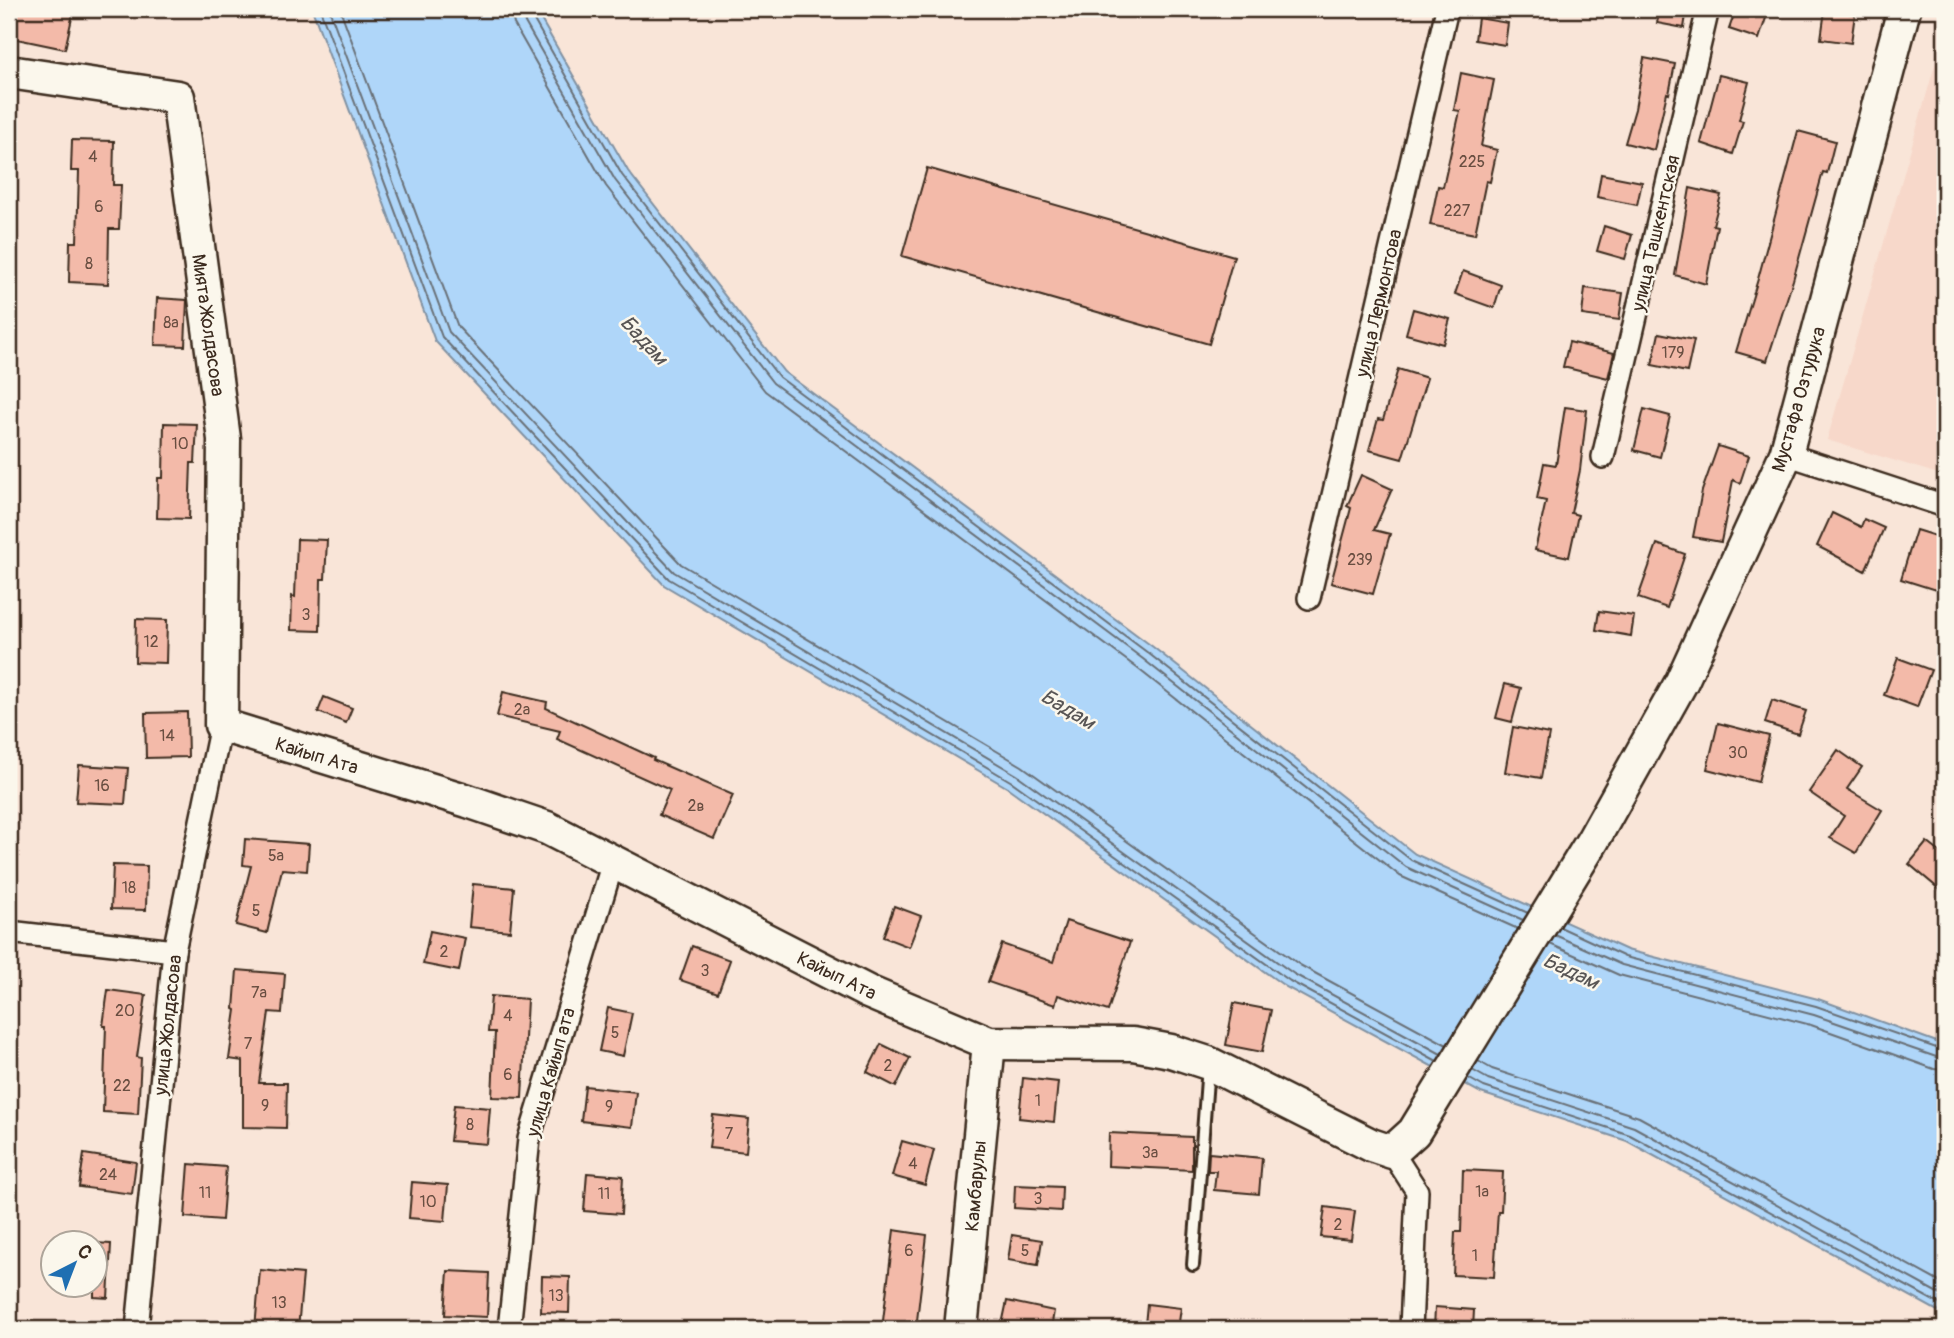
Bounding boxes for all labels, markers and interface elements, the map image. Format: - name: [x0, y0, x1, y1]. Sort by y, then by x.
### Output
- house number: 4: [88, 147, 98, 167]
- house number: 225: [1459, 152, 1485, 172]
- street label: улица Ташкентская: [1626, 153, 1686, 315]
- house number: 6: [94, 197, 104, 217]
- house number: 227: [1444, 201, 1471, 221]
- street label: улица Лермонтова: [1350, 227, 1408, 381]
- street label: Мията Жолдасова: [186, 252, 230, 398]
- house number: 8: [85, 254, 93, 274]
- water label: Бадам: [614, 310, 675, 373]
- house number: 8а: [163, 313, 179, 333]
- street label: Мустафа Озтурука: [1767, 324, 1831, 475]
- house number: 179: [1662, 343, 1684, 363]
- house number: 10: [171, 434, 189, 454]
- house number: 239: [1347, 550, 1373, 570]
- house number: 3: [302, 605, 311, 625]
- house number: 12: [143, 632, 159, 652]
- water label: Бадам: [1036, 683, 1102, 737]
- house number: 2а: [514, 700, 530, 720]
- house number: 14: [159, 726, 175, 746]
- street label: Кайып Ата: [272, 732, 361, 780]
- house number: 30: [1728, 743, 1748, 763]
- house number: 16: [94, 776, 110, 796]
- house number: 2в: [688, 796, 704, 816]
- house number: 5а: [268, 846, 284, 866]
- house number: 18: [122, 878, 136, 898]
- house number: 5: [252, 901, 260, 921]
- house number: 2: [440, 942, 449, 962]
- street label: Кайып Ата: [793, 946, 880, 1006]
- water label: Бадам: [1539, 947, 1605, 997]
- street label: улица Жолдасова: [149, 953, 187, 1098]
- house number: 3: [701, 961, 710, 981]
- house number: 7а: [251, 983, 267, 1003]
- house number: 20: [115, 1001, 135, 1021]
- street label: улица Кайып ата: [521, 1005, 581, 1141]
- house number: 4: [503, 1006, 513, 1026]
- house number: 5: [611, 1023, 619, 1043]
- house number: 7: [244, 1034, 253, 1054]
- house number: 2: [884, 1056, 893, 1076]
- house number: 6: [503, 1065, 513, 1085]
- house number: 22: [113, 1076, 131, 1096]
- house number: 1: [1035, 1091, 1041, 1111]
- house number: 9: [261, 1096, 269, 1116]
- house number: 9: [605, 1097, 613, 1117]
- house number: 8: [466, 1115, 474, 1135]
- house number: 7: [725, 1124, 734, 1144]
- street label: Камбарулы: [960, 1140, 992, 1233]
- house number: 3а: [1142, 1143, 1158, 1163]
- house number: 4: [908, 1154, 918, 1174]
- house number: 24: [99, 1165, 117, 1185]
- house number: 1а: [1475, 1182, 1489, 1202]
- house number: 11: [199, 1183, 211, 1203]
- house number: 11: [598, 1184, 610, 1204]
- house number: 3: [1034, 1189, 1043, 1209]
- house number: 10: [419, 1192, 437, 1212]
- house number: 2: [1334, 1215, 1343, 1235]
- north arrow: [38, 1230, 108, 1300]
- text: С: [72, 1239, 97, 1265]
- house number: 6: [904, 1241, 914, 1261]
- house number: 5: [1021, 1241, 1029, 1261]
- house number: 1: [1472, 1246, 1478, 1266]
- house number: 13: [548, 1286, 564, 1306]
- house number: 13: [271, 1293, 287, 1313]

